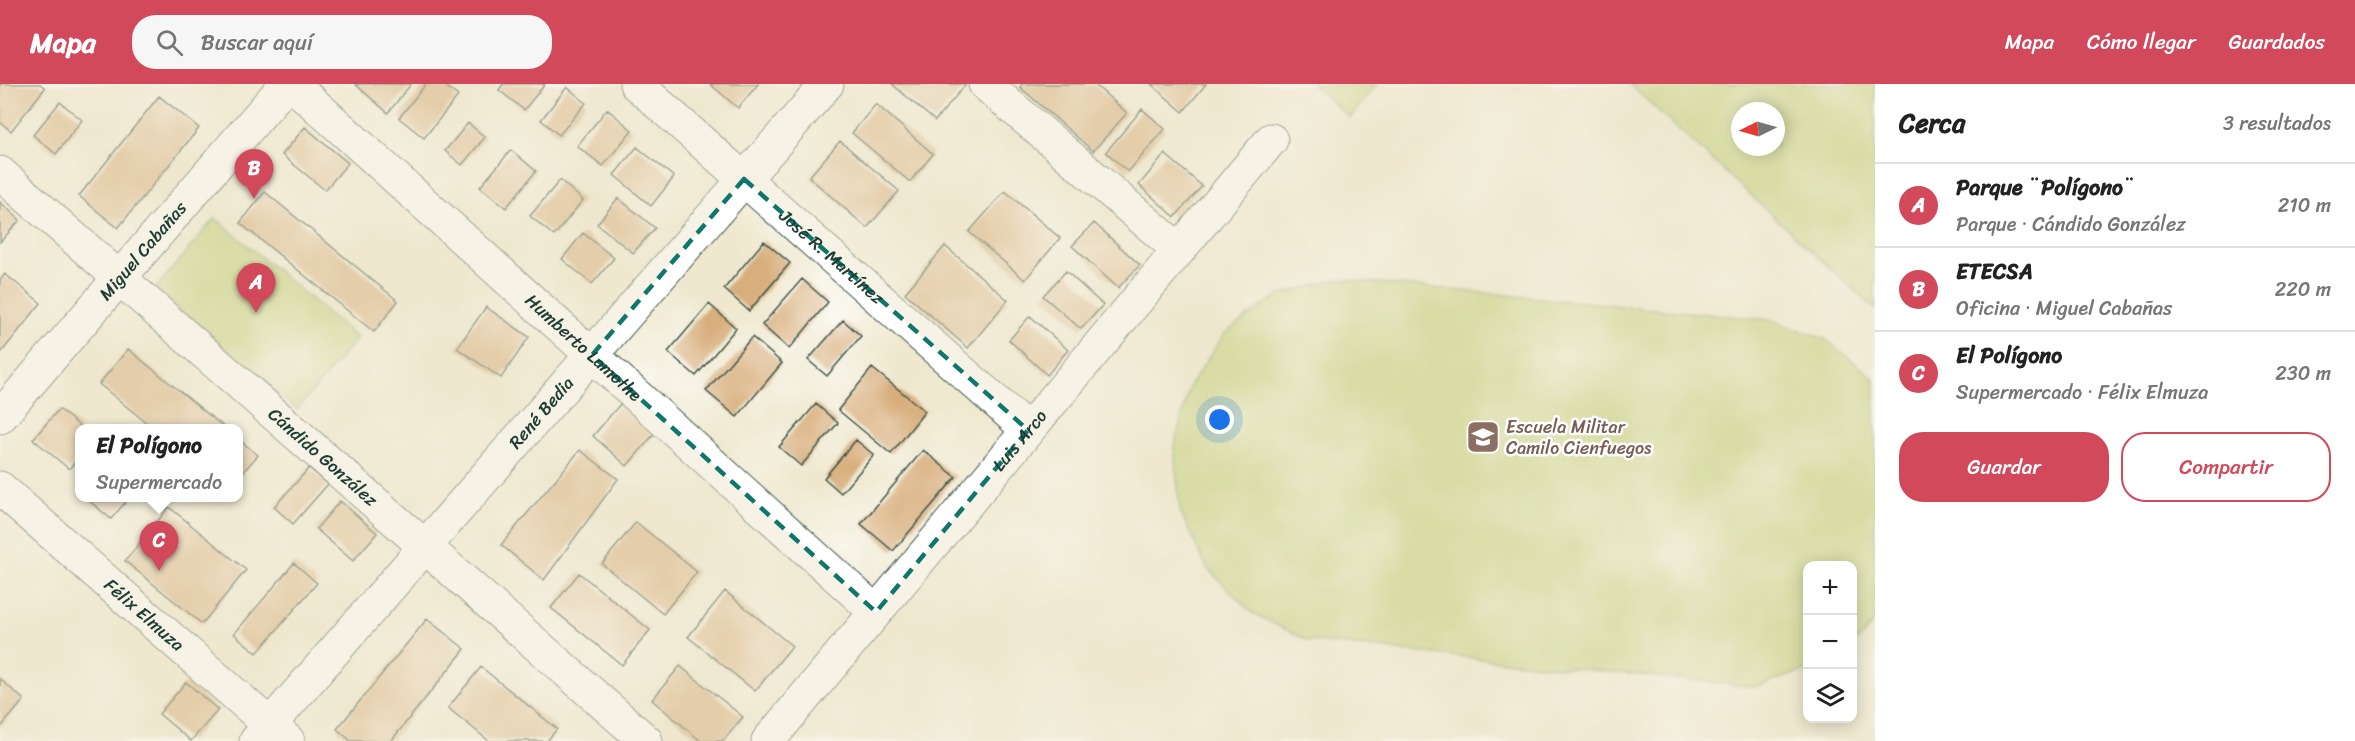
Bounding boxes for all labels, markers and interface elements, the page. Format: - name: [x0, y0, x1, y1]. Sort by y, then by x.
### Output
- search box: [132, 15, 552, 69]
- text: Mapa: [30, 18, 96, 67]
- text: Buscar aquí: [201, 23, 313, 62]
- text: Mapa: [2005, 23, 2054, 61]
- text: Cómo llegar: [2087, 23, 2196, 61]
- text: Guardados: [2229, 23, 2325, 61]
- icon: search: [153, 26, 186, 59]
- text: Cerca: [1899, 100, 1965, 146]
- north arrow: [1731, 102, 1785, 156]
- text: 3 resultados: [2223, 106, 2331, 141]
- pin: B: [234, 150, 274, 199]
- text: Parque ¨Polígono¨: [1956, 168, 2136, 207]
- text: A: [1912, 188, 1925, 223]
- text: 210 m: [2278, 188, 2331, 223]
- street label: Miguel Cabañas: [91, 193, 195, 308]
- street label: José R. Martínez: [771, 200, 892, 313]
- text: Parque · Cándido González: [1956, 207, 2186, 242]
- text: ETECSA: [1956, 252, 2032, 291]
- pin: A: [236, 264, 276, 313]
- text: B: [1912, 272, 1925, 307]
- text: 220 m: [2275, 272, 2331, 307]
- street label: Humberto Lamothe: [517, 285, 650, 410]
- text: Oficina · Miguel Cabañas: [1956, 291, 2172, 326]
- text: El Polígono: [1956, 336, 2062, 375]
- text: C: [1912, 356, 1925, 391]
- text: 230 m: [2275, 356, 2331, 391]
- street label: René Bedia: [500, 369, 582, 456]
- text: Supermercado · Félix Elmuza: [1956, 375, 2208, 410]
- street label: Cándido González: [260, 399, 386, 515]
- street label: Luis Arco: [984, 402, 1055, 479]
- your location: [1205, 405, 1234, 434]
- place label: Escuela Militar Camilo Cienfuegos: [1506, 411, 1652, 464]
- school or university icon: Escuela Militar Camilo Cienfuegos: [1465, 419, 1501, 455]
- popup: [75, 424, 243, 502]
- text: El Polígono: [96, 426, 202, 465]
- button: Guardar: [1899, 432, 2109, 502]
- button: Compartir: [2121, 432, 2331, 502]
- text: Supermercado: [96, 465, 222, 500]
- pin: C: [140, 522, 178, 571]
- map controls: [1803, 561, 1857, 723]
- button: +: [1803, 561, 1857, 615]
- street label: Félix Elmuza: [96, 570, 192, 660]
- button: −: [1803, 615, 1857, 669]
- button: layers: [1803, 669, 1857, 723]

